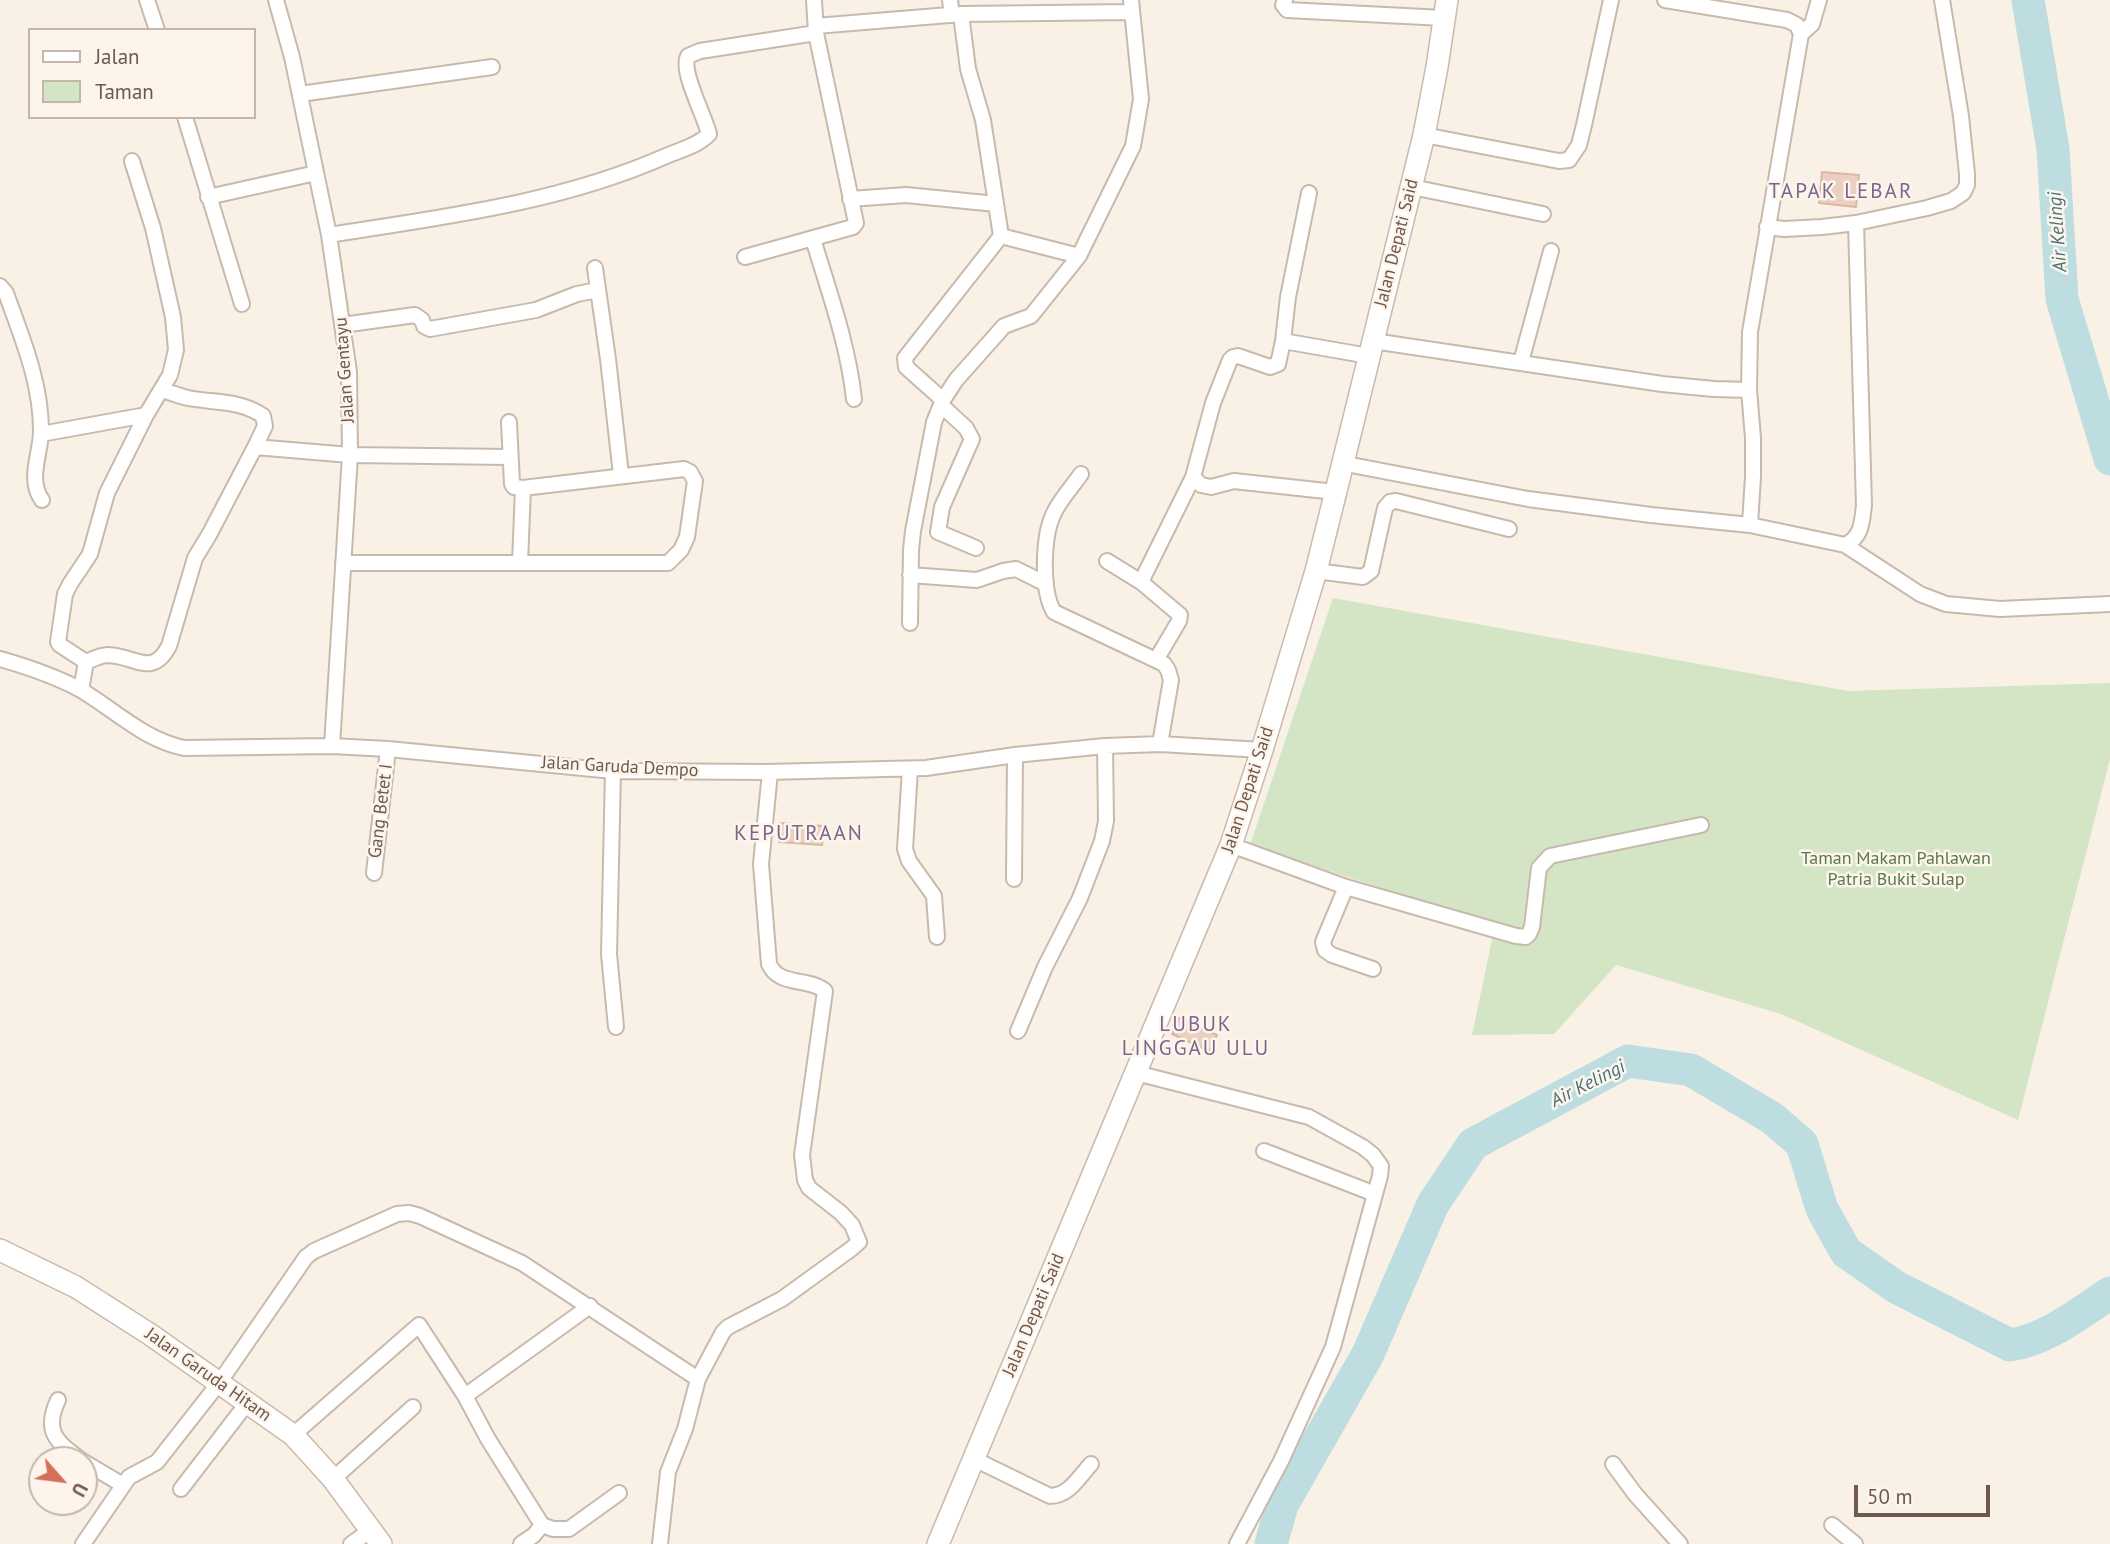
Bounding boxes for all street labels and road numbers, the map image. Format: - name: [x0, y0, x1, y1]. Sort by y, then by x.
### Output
- street label: Jalan Depati Said: [1371, 177, 1423, 309]
- street label: Jalan Gentayu: [331, 316, 359, 424]
- street label: Jalan Depati Said: [1217, 724, 1279, 856]
- street label: Jalan Garuda Dempo: [541, 752, 699, 782]
- street label: Gang Betet I: [364, 762, 398, 860]
- street label: Jalan Depati Said: [998, 1250, 1070, 1380]
- street label: Jalan Garuda Hitam: [141, 1323, 275, 1427]

